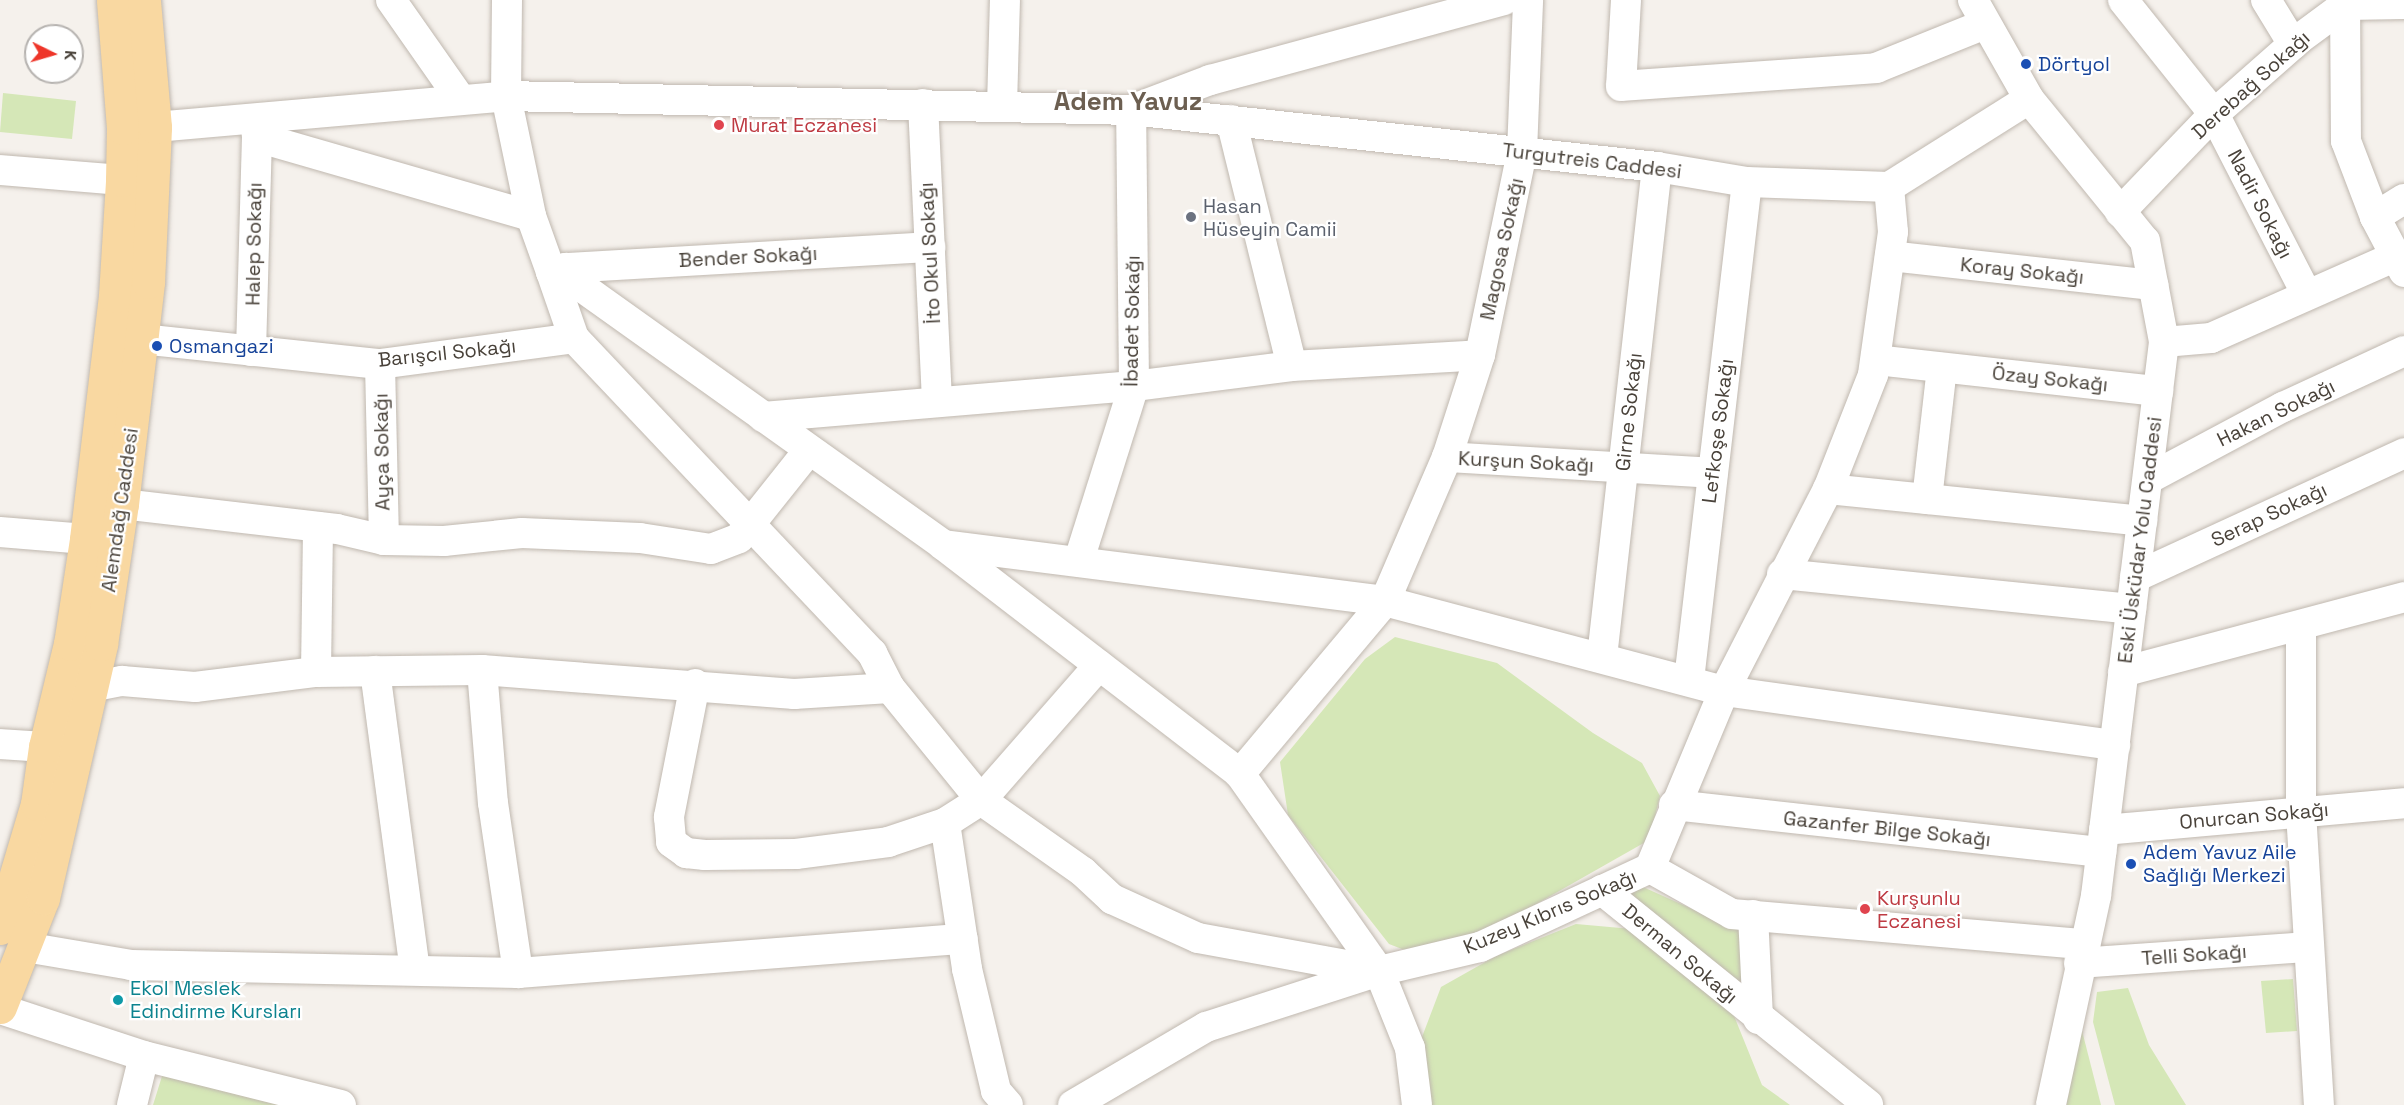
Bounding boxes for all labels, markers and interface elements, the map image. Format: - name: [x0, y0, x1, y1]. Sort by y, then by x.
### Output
- north arrow: [24, 24, 84, 84]
- street label: Derebağ Sokağı: [2187, 26, 2315, 144]
- text: K: [60, 50, 81, 61]
- place label: Dörtyol: [2038, 52, 2110, 76]
- marker: Dörtyol: [2019, 57, 2033, 71]
- district label: Adem Yavuz: [1054, 86, 1202, 118]
- place label: Murat Eczanesi: [731, 113, 877, 137]
- marker: Murat Eczanesi: [712, 118, 726, 132]
- street label: Turgutreis Caddesi: [1501, 138, 1683, 184]
- street label: Nadir Sokağı: [2222, 145, 2298, 263]
- street label: Magosa Sokağı: [1475, 176, 1529, 322]
- street label: Halep Sokağı: [241, 182, 267, 306]
- street label: İto Okul Sokağı: [914, 182, 946, 324]
- place label: Hasan Hüseyin Camii: [1203, 194, 1337, 241]
- marker: Hasan Hüseyin Camii: [1184, 210, 1198, 224]
- street label: Bender Sokağı: [678, 241, 818, 273]
- street label: Koray Sokağı: [1959, 253, 2085, 289]
- street label: İbadet Sokağı: [1119, 255, 1145, 387]
- place label: Osmangazi: [169, 334, 274, 358]
- street label: Barışcıl Sokağı: [377, 334, 517, 372]
- marker: Osmangazi: [150, 339, 164, 353]
- street label: Girne Sokağı: [1611, 352, 1647, 472]
- street label: Lefkoşe Sokağı: [1697, 357, 1739, 505]
- street label: Özay Sokağı: [1991, 361, 2109, 397]
- street label: Hakan Sokağı: [2213, 374, 2339, 452]
- street label: Ayça Sokağı: [369, 393, 395, 511]
- street label: Eski Üsküdar Yolu Caddesi: [2113, 415, 2167, 665]
- street label: Alemdağ Caddesi: [97, 426, 143, 594]
- street label: Kurşun Sokağı: [1458, 446, 1594, 478]
- street label: Serap Sokağı: [2207, 478, 2331, 552]
- street label: Onurcan Sokağı: [2178, 798, 2330, 834]
- street label: Gazanfer Bilge Sokağı: [1782, 806, 1992, 852]
- place label: Adem Yavuz Aile Sağlığı Merkezi: [2143, 840, 2297, 887]
- marker: Adem Yavuz Aile Sağlığı Merkezi: [2124, 857, 2138, 871]
- street label: Kuzey Kıbrıs Sokağı: [1460, 865, 1640, 959]
- place label: Kurşunlu Eczanesi: [1877, 886, 1961, 933]
- street label: Derman Sokağı: [1618, 899, 1742, 1009]
- marker: Kurşunlu Eczanesi: [1858, 902, 1872, 916]
- street label: Telli Sokağı: [2141, 939, 2247, 971]
- place label: Ekol Meslek Edindirme Kursları: [130, 976, 302, 1023]
- marker: Ekol Meslek Edindirme Kursları: [111, 993, 125, 1007]

